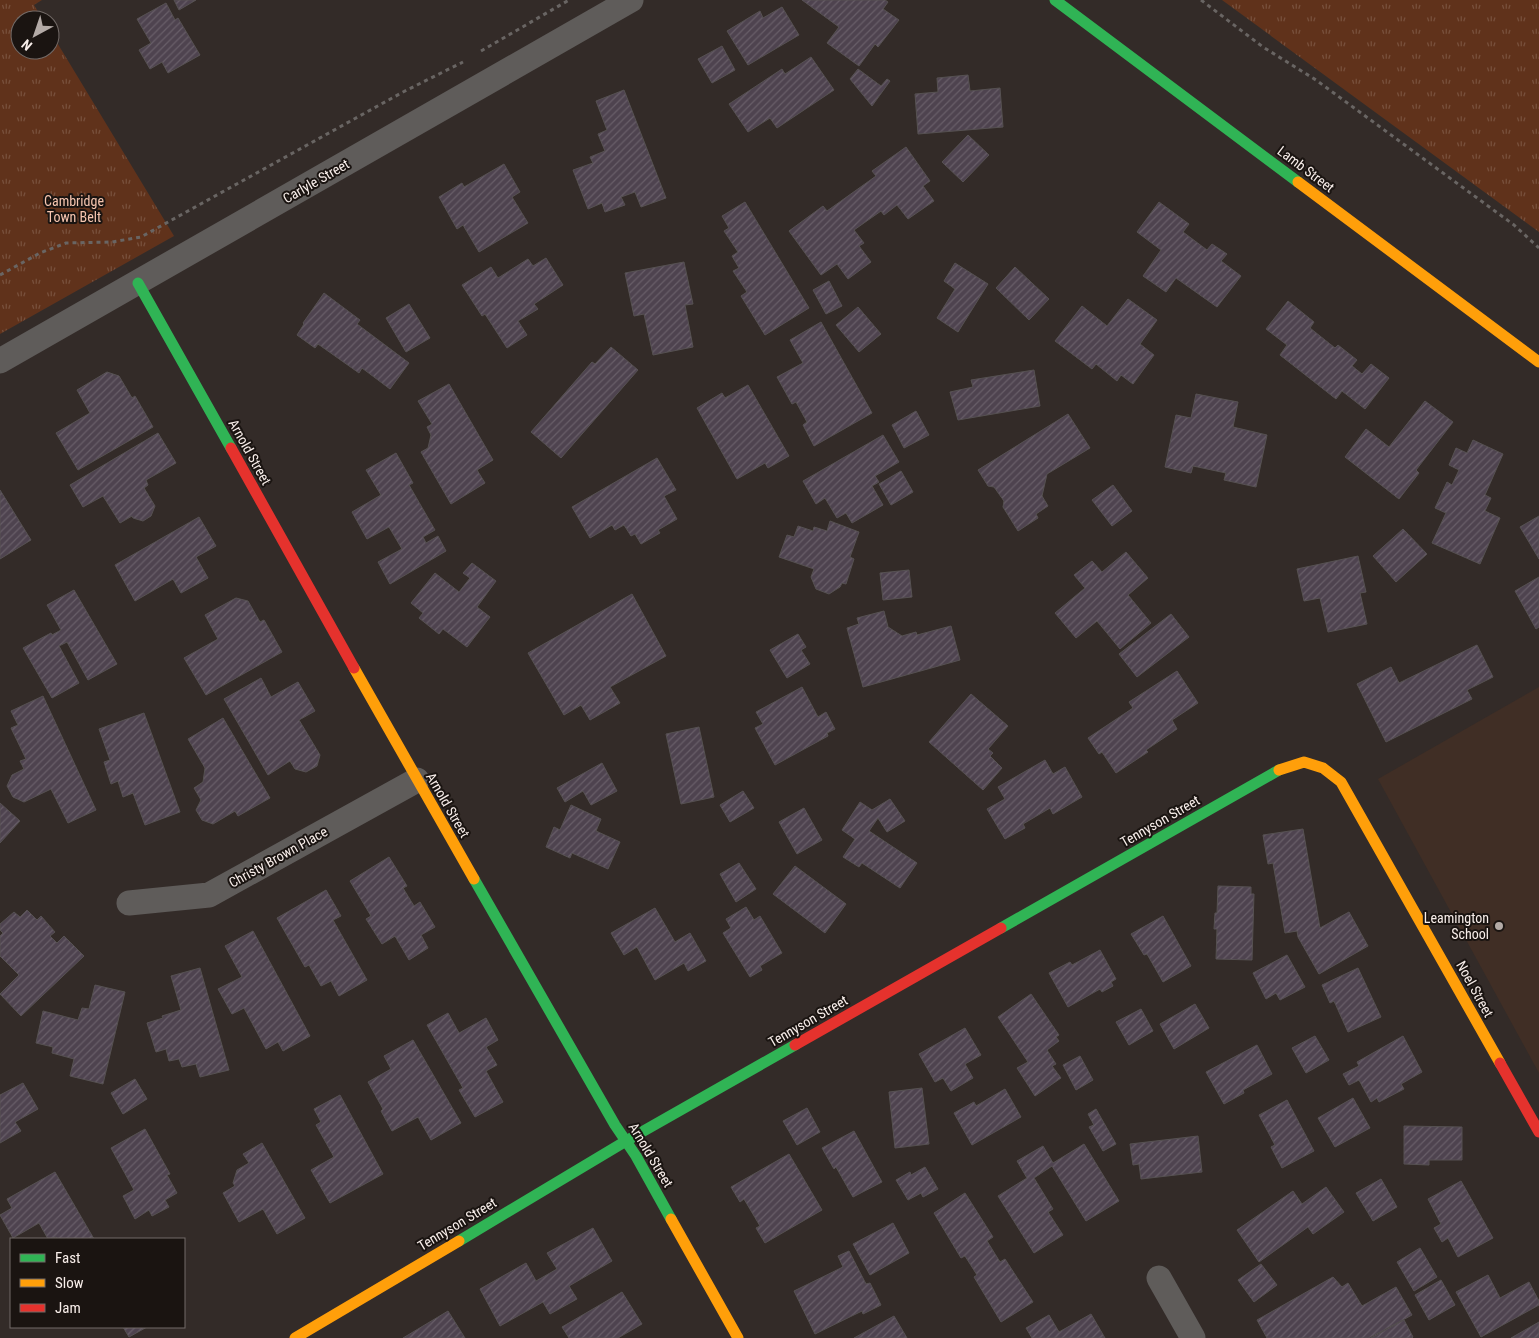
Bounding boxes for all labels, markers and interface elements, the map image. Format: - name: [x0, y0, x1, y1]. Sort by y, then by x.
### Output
- north arrow: [10, 10, 60, 60]
- text: N: [18, 36, 35, 54]
- street label: Lamb Street: [1274, 143, 1338, 195]
- street label: Carlyle Street: [280, 156, 352, 206]
- park label: Cambridge Town Belt: [44, 193, 104, 225]
- street label: Arnold Street: [225, 416, 275, 488]
- street label: Arnold Street: [423, 770, 473, 840]
- street label: Tennyson Street: [1118, 792, 1202, 850]
- street label: Christy Brown Place: [226, 823, 331, 891]
- place label: Leamington School: [1424, 910, 1489, 942]
- marker: Leamington School: [1493, 920, 1505, 932]
- street label: Noel Street: [1453, 958, 1497, 1020]
- street label: Tennyson Street: [766, 992, 850, 1050]
- street label: Arnold Street: [626, 1120, 676, 1190]
- street label: Tennyson Street: [415, 1194, 499, 1254]
- legend: [10, 1238, 185, 1328]
- text: Fast: [55, 1249, 80, 1267]
- text: Slow: [55, 1274, 84, 1292]
- text: Jam: [55, 1299, 81, 1317]

